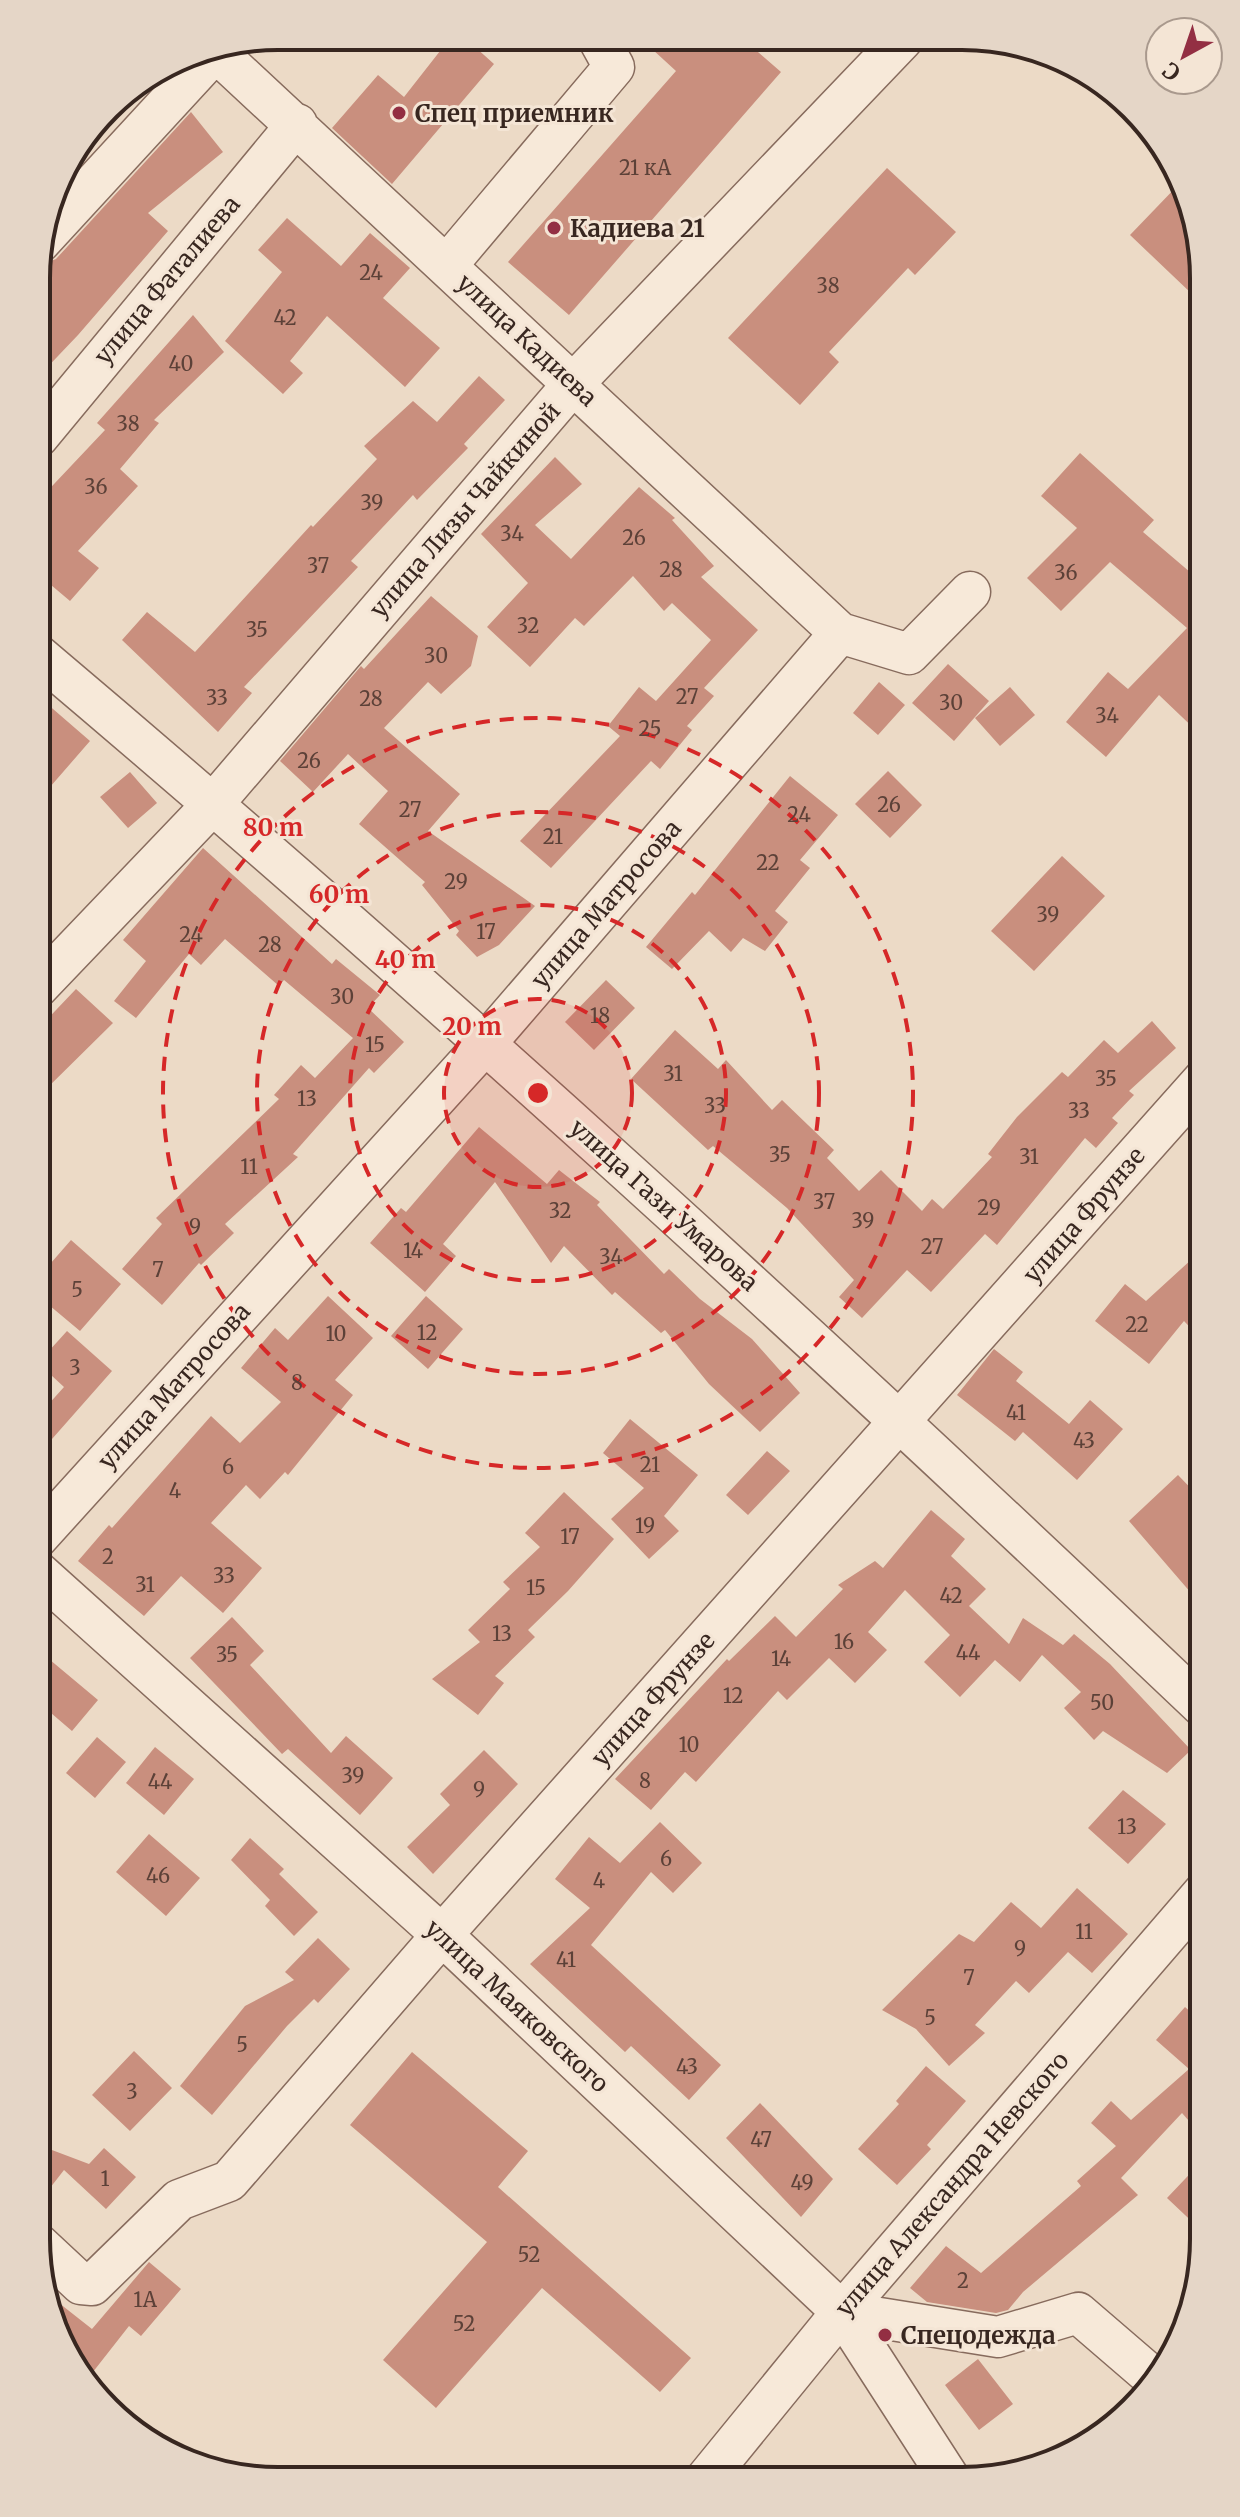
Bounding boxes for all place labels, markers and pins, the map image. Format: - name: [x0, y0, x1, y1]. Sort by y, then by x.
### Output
- place label: Спец приемник: [415, 98, 614, 129]
- marker: Спец приемник: [390, 104, 408, 122]
- place label: Кадиева 21: [570, 213, 705, 244]
- marker: Кадиева 21: [545, 219, 563, 237]
- centre of rings: [524, 1079, 552, 1107]
- place label: Спецодежда: [901, 2320, 1056, 2351]
- marker: Спецодежда: [876, 2326, 894, 2344]

